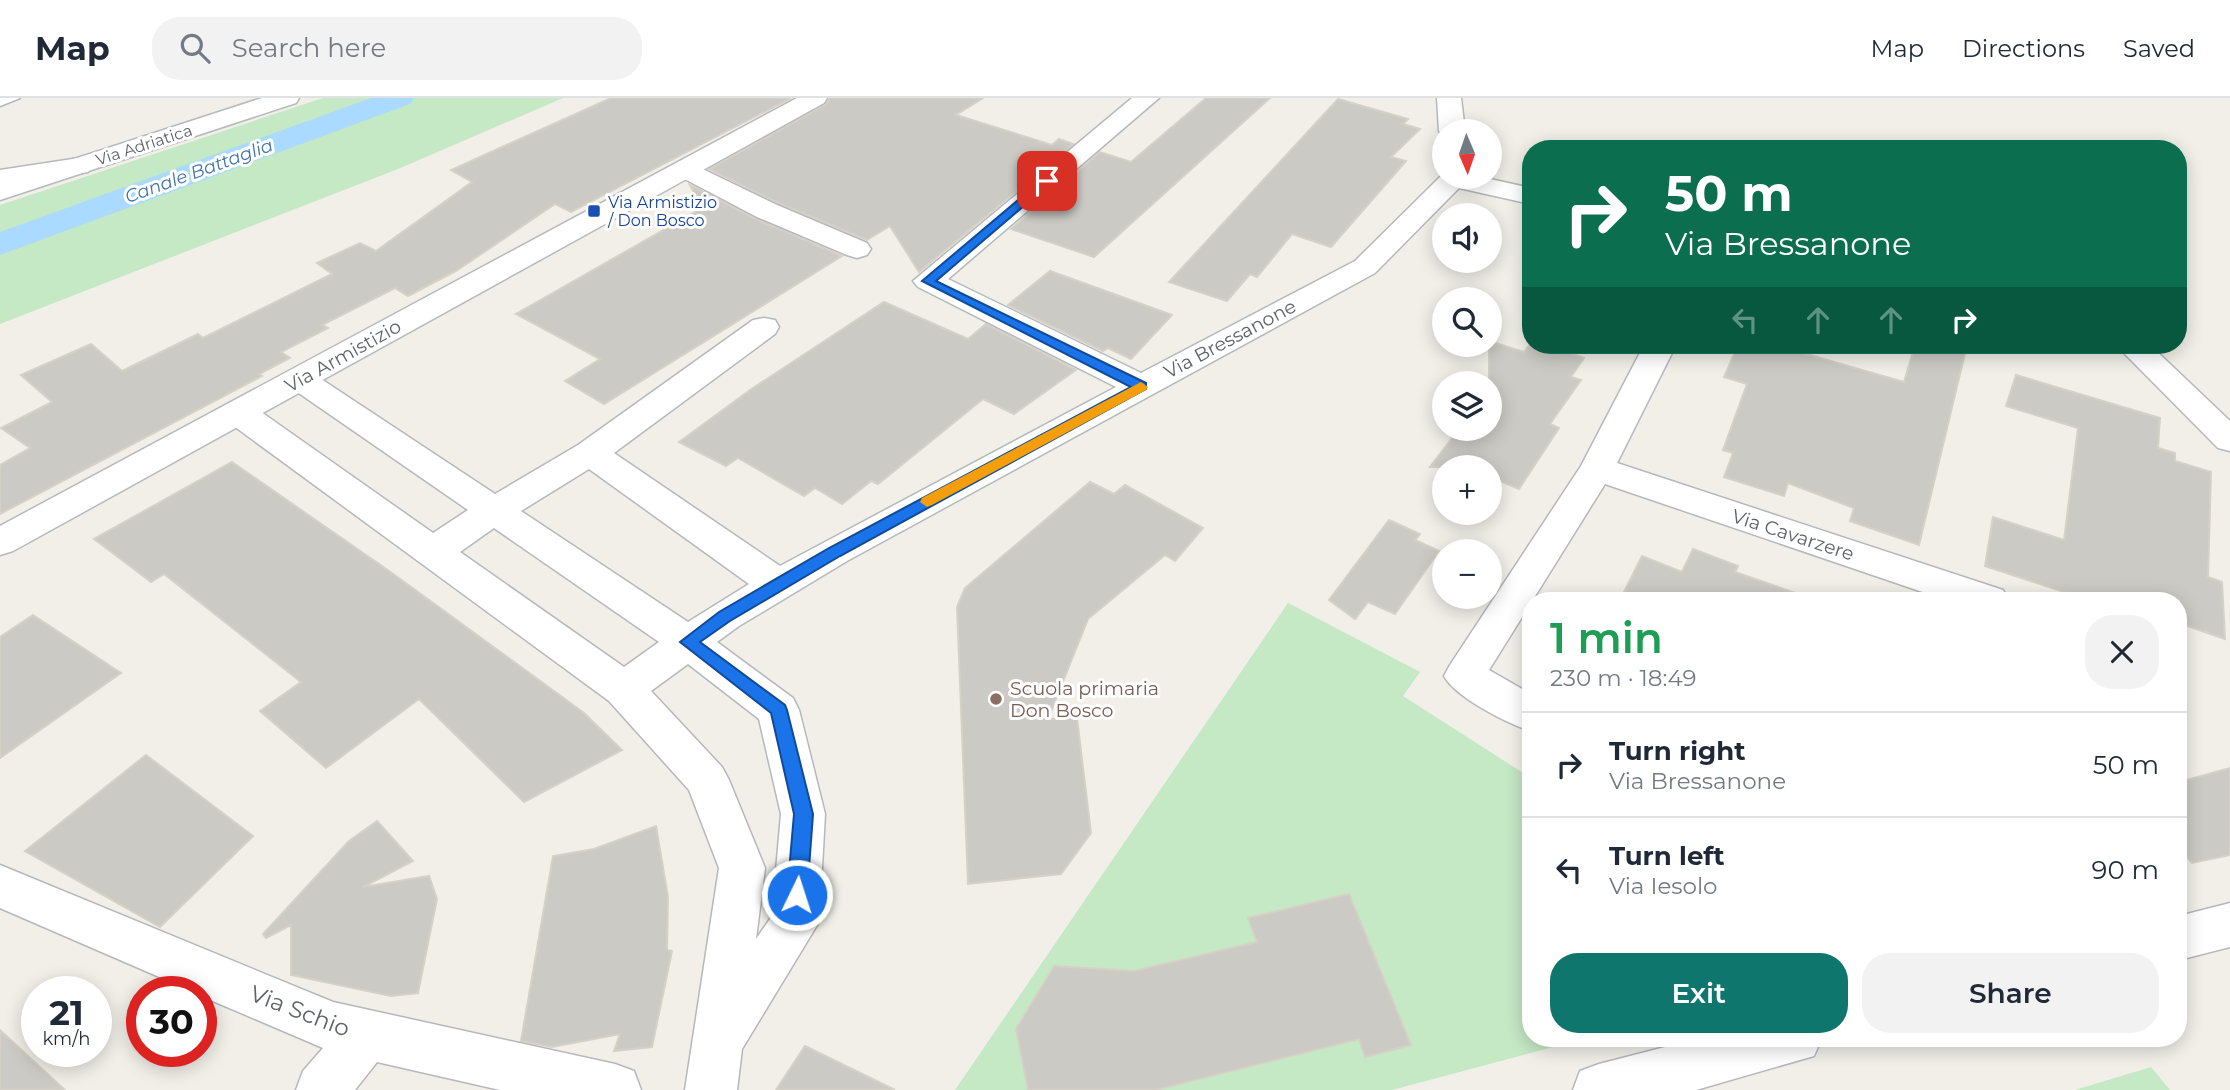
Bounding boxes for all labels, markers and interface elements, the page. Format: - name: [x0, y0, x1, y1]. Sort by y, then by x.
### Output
- search box: [152, 17, 642, 80]
- text: Map: [35, 28, 110, 68]
- icon: search: [176, 29, 214, 67]
- text: Search here: [232, 32, 386, 64]
- text: Map: [1871, 34, 1924, 63]
- text: Directions: [1962, 34, 2085, 63]
- text: Saved: [2123, 34, 2195, 63]
- north arrow: [1432, 119, 1502, 189]
- map controls: [1432, 119, 1502, 609]
- street label: Via Adriatica: [93, 120, 195, 170]
- water label: Canale Battaglia: [122, 134, 276, 208]
- pin: [1017, 151, 1077, 211]
- icon: arrive: [1028, 162, 1066, 200]
- text: 50 m: [1665, 164, 1793, 223]
- icon: right: [1550, 168, 1641, 259]
- place label: Via Armistizio / Don Bosco: [607, 193, 717, 230]
- marker: Via Armistizio / Don Bosco: [586, 203, 602, 219]
- button: sound: [1432, 203, 1502, 273]
- text: Via Bressanone: [1665, 224, 1911, 263]
- button: search: [1432, 287, 1502, 357]
- street label: Via Bressanone: [1160, 295, 1300, 383]
- icon: left: [1726, 301, 1764, 339]
- icon: ahead: [1799, 301, 1837, 339]
- icon: ahead: [1872, 301, 1910, 339]
- icon: right: [1945, 301, 1983, 339]
- street label: Via Armistizio: [281, 315, 405, 397]
- button: layers: [1432, 371, 1502, 441]
- button: +: [1432, 455, 1502, 525]
- street label: Via Cavarzere: [1729, 504, 1857, 566]
- button: −: [1432, 539, 1502, 609]
- text: 1 min: [1550, 612, 1663, 664]
- button: close: [2085, 615, 2159, 689]
- text: 230 m · 18:49: [1550, 664, 1696, 692]
- place label: Scuola primaria Don Bosco: [1010, 677, 1159, 722]
- marker: Scuola primaria Don Bosco: [988, 691, 1004, 707]
- text: Turn right: [1609, 735, 1745, 767]
- icon: right: [1550, 746, 1588, 784]
- text: 50 m: [2093, 749, 2159, 781]
- text: Via Bressanone: [1609, 767, 1786, 795]
- text: Turn left: [1609, 840, 1725, 872]
- icon: left: [1550, 851, 1588, 889]
- text: 90 m: [2092, 854, 2159, 886]
- position arrow: [760, 858, 834, 932]
- text: Via Iesolo: [1609, 872, 1718, 900]
- button: Exit: [1550, 953, 1848, 1033]
- button: Share: [1862, 953, 2159, 1033]
- speed limit sign: 30: [126, 976, 217, 1067]
- street label: Via Schio: [246, 979, 354, 1043]
- text: 21: [49, 991, 84, 1034]
- text: km/h: [42, 1028, 91, 1050]

